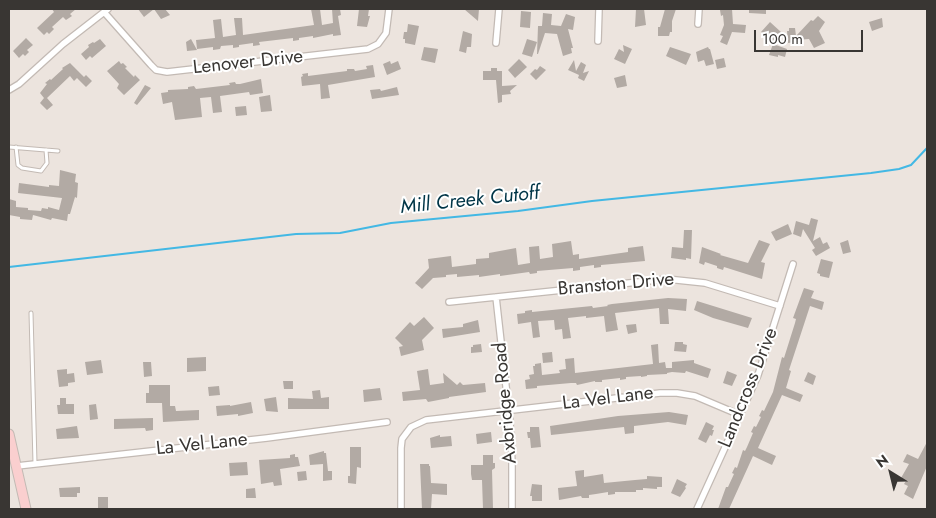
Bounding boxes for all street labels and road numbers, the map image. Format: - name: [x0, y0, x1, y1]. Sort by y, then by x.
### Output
- street label: Lenover Drive: [192, 46, 304, 80]
- street label: Branston Drive: [557, 269, 675, 301]
- street label: Landcross Drive: [715, 325, 783, 451]
- street label: Axbridge Road: [489, 341, 523, 465]
- street label: La Vel Lane: [561, 382, 655, 416]
- street label: La Vel Lane: [155, 429, 249, 461]

